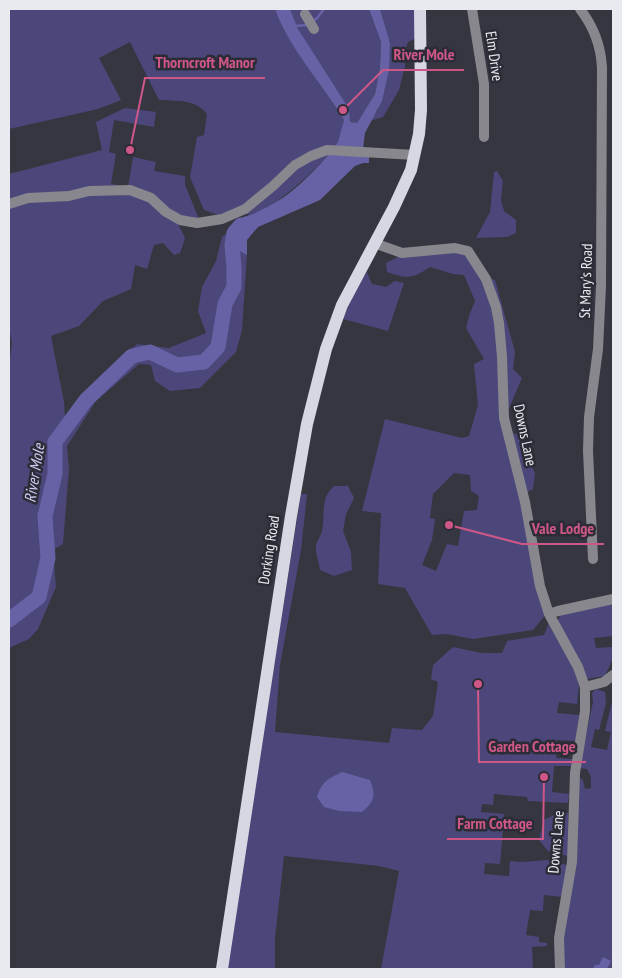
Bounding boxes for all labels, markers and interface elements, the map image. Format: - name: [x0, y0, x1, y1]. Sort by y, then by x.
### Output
- street label: Elm Drive: [482, 30, 507, 82]
- callout: River Mole: [383, 39, 464, 70]
- text: River Mole: [393, 44, 455, 64]
- callout: Thorncroft Manor: [145, 47, 265, 78]
- text: Thorncroft Manor: [155, 52, 255, 72]
- street label: St Mary's Road: [575, 243, 596, 319]
- street label: Downs Lane: [510, 402, 541, 468]
- water label: River Mole: [19, 441, 49, 504]
- callout: Vale Lodge: [522, 513, 604, 544]
- street label: Dorking Road: [254, 514, 283, 586]
- text: Vale Lodge: [531, 518, 594, 538]
- callout: Garden Cottage: [479, 731, 586, 762]
- text: Garden Cottage: [488, 736, 576, 756]
- callout: Farm Cottage: [447, 808, 543, 839]
- street label: Downs Lane: [543, 810, 568, 874]
- text: Farm Cottage: [457, 813, 533, 833]

